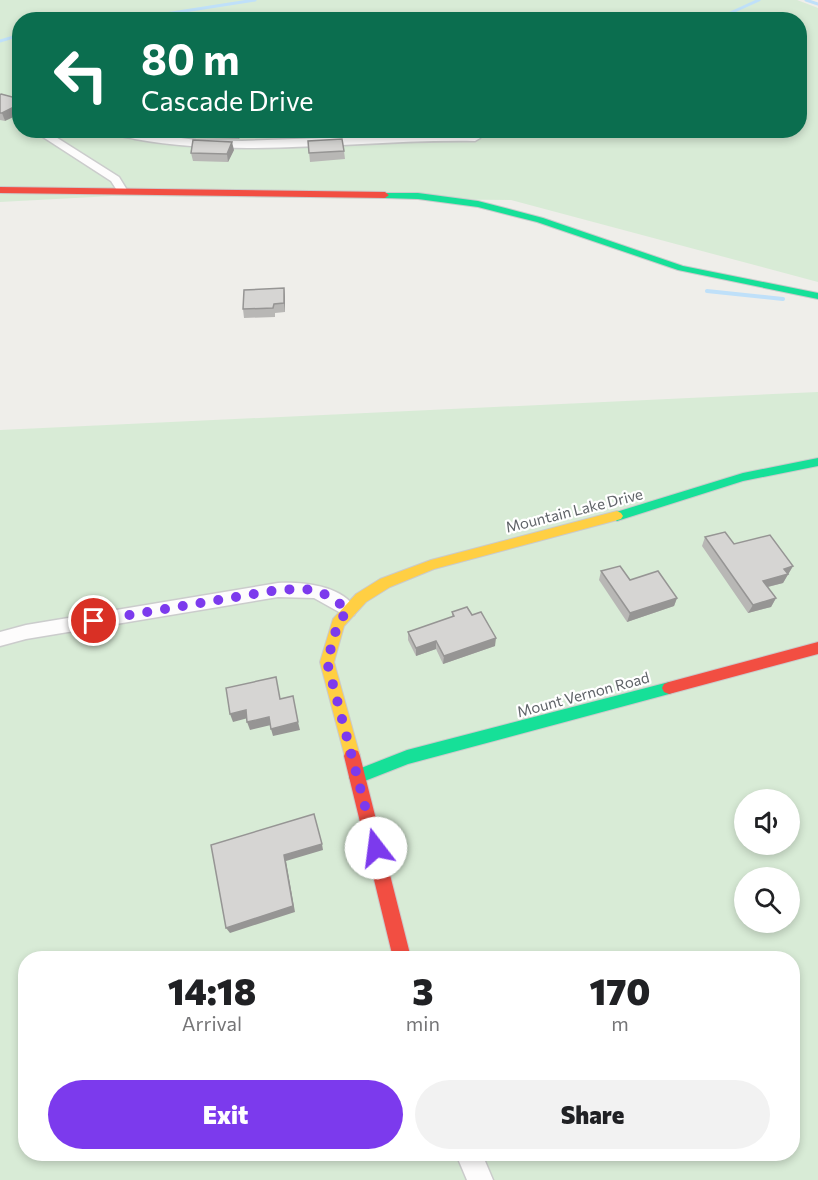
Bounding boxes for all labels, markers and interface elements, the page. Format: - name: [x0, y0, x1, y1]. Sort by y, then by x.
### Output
- text: 80 m: [141, 32, 240, 84]
- icon: left: [42, 36, 120, 114]
- text: Cascade Drive: [141, 84, 314, 117]
- street label: Mountain Lake Drive: [504, 484, 645, 536]
- pin: [68, 595, 119, 646]
- icon: arrive: [77, 604, 110, 637]
- street label: Mount Vernon Road: [515, 668, 651, 720]
- map controls: [734, 789, 800, 933]
- button: sound: [734, 789, 800, 855]
- position arrow: [344, 816, 408, 880]
- button: search: [734, 867, 800, 933]
- text: 14:18: [168, 968, 256, 1012]
- text: 3: [412, 968, 433, 1012]
- text: 170: [589, 968, 650, 1012]
- text: Arrival: [182, 1011, 242, 1035]
- text: min: [406, 1011, 440, 1035]
- text: m: [611, 1011, 629, 1035]
- button: Exit: [48, 1080, 403, 1149]
- button: Share: [415, 1080, 770, 1149]

